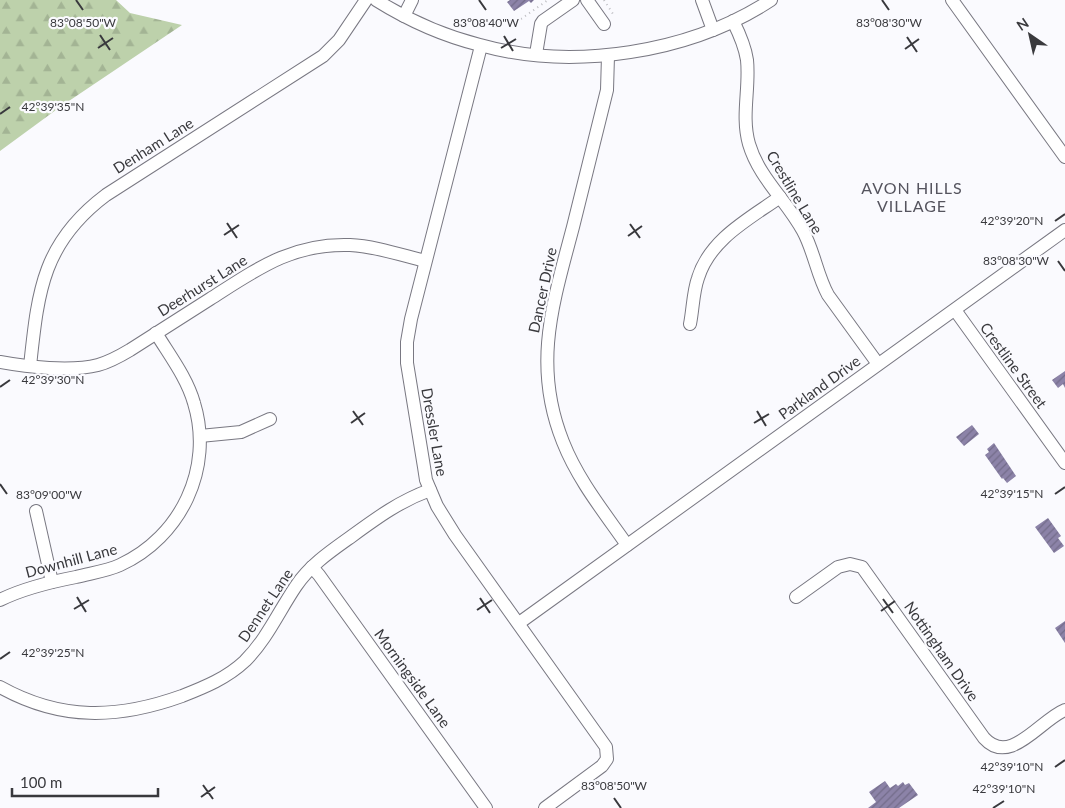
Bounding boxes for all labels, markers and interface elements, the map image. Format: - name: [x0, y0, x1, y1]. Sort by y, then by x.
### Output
- north arrow: [1005, 10, 1055, 60]
- text: N: [1013, 14, 1032, 34]
- text: 83°08'50"W: [50, 15, 117, 30]
- text: 83°08'40"W: [453, 15, 520, 30]
- text: 83°08'30"W: [856, 15, 923, 30]
- text: 42°39'35"N: [22, 99, 84, 114]
- street label: Denham Lane: [110, 113, 196, 177]
- street label: Crestline Lane: [763, 147, 827, 237]
- district label: AVON HILLS VILLAGE: [861, 178, 963, 215]
- text: 42°39'20"N: [981, 213, 1043, 228]
- street label: Dancer Drive: [524, 246, 560, 334]
- street label: Deerhurst Lane: [154, 250, 250, 320]
- text: 83°08'30"W: [983, 253, 1050, 268]
- street label: Crestline Street: [977, 319, 1052, 412]
- street label: Parkland Drive: [775, 351, 863, 423]
- text: 42°39'30"N: [22, 372, 84, 387]
- street label: Dressler Lane: [418, 387, 452, 478]
- text: 42°39'15"N: [981, 486, 1043, 501]
- text: 83°09'00"W: [16, 487, 83, 502]
- street label: Downhill Lane: [23, 539, 119, 581]
- street label: Dennet Lane: [234, 565, 296, 645]
- street label: Nottingham Drive: [901, 598, 983, 704]
- street label: Morningside Lane: [371, 625, 455, 731]
- text: 42°39'25"N: [22, 645, 84, 660]
- text: 42°39'10"N: [981, 759, 1043, 774]
- scale bar: [12, 766, 159, 798]
- text: 100 m: [20, 773, 62, 791]
- text: 83°08'50"W: [581, 778, 648, 793]
- text: 42°39'10"N: [973, 781, 1035, 796]

